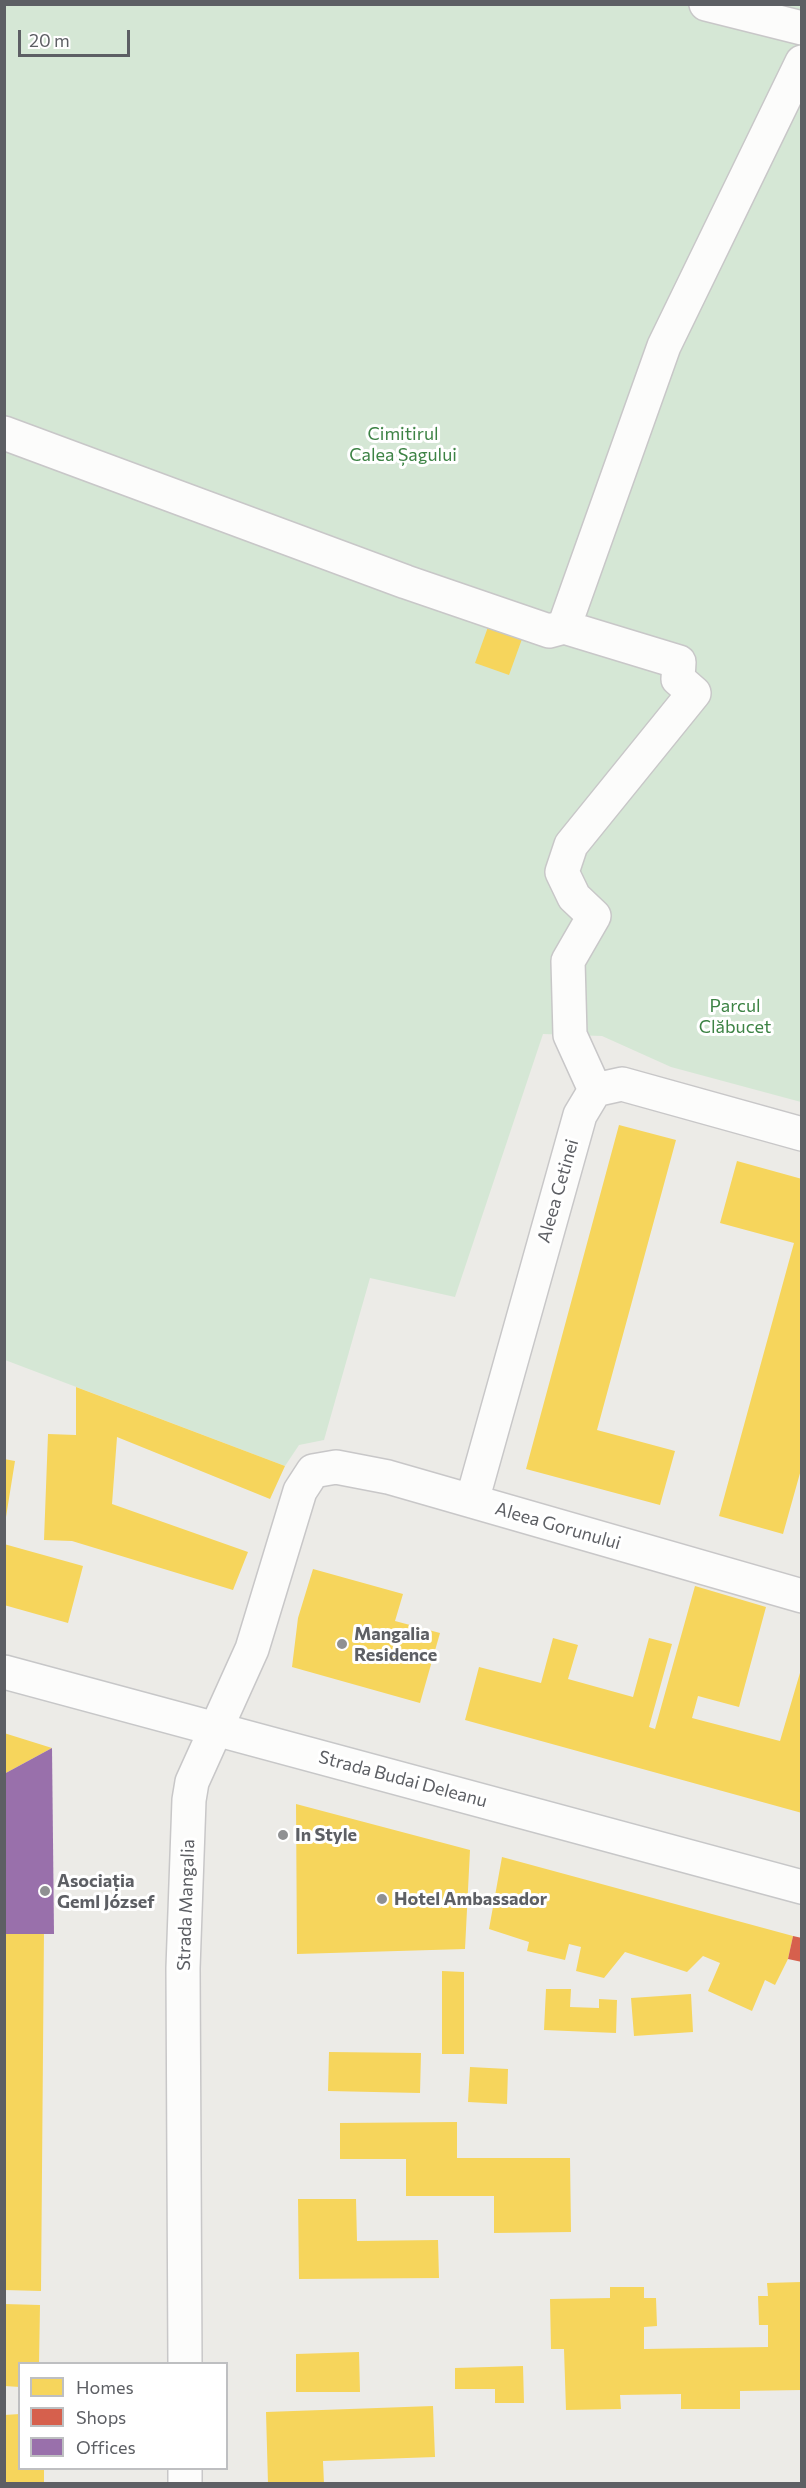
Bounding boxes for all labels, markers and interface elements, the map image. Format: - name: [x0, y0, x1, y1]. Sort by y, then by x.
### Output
- scale bar: [21, 18, 134, 56]
- text: 20 m: [29, 29, 70, 51]
- park label: Cimitirul Calea Șagului: [349, 423, 457, 466]
- park label: Parcul Clăbucet: [699, 995, 771, 1038]
- street label: Aleea Cetinei: [533, 1137, 583, 1245]
- street label: Aleea Gorunului: [493, 1498, 623, 1554]
- place label: Mangalia Residence: [354, 1623, 437, 1666]
- marker: Mangalia Residence: [335, 1637, 349, 1651]
- street label: Strada Budai Deleanu: [316, 1746, 490, 1812]
- place label: In Style: [295, 1824, 357, 1846]
- marker: In Style: [276, 1828, 290, 1842]
- street label: Strada Mangalia: [173, 1839, 199, 1971]
- place label: Asociația Geml József: [57, 1870, 155, 1912]
- marker: Asociația Geml József: [38, 1884, 52, 1898]
- place label: Hotel Ambassador: [394, 1888, 547, 1910]
- marker: Hotel Ambassador: [375, 1892, 389, 1906]
- legend: [18, 2362, 228, 2470]
- text: Homes: [76, 2376, 134, 2398]
- text: Shops: [76, 2406, 126, 2428]
- text: Offices: [76, 2436, 136, 2458]

